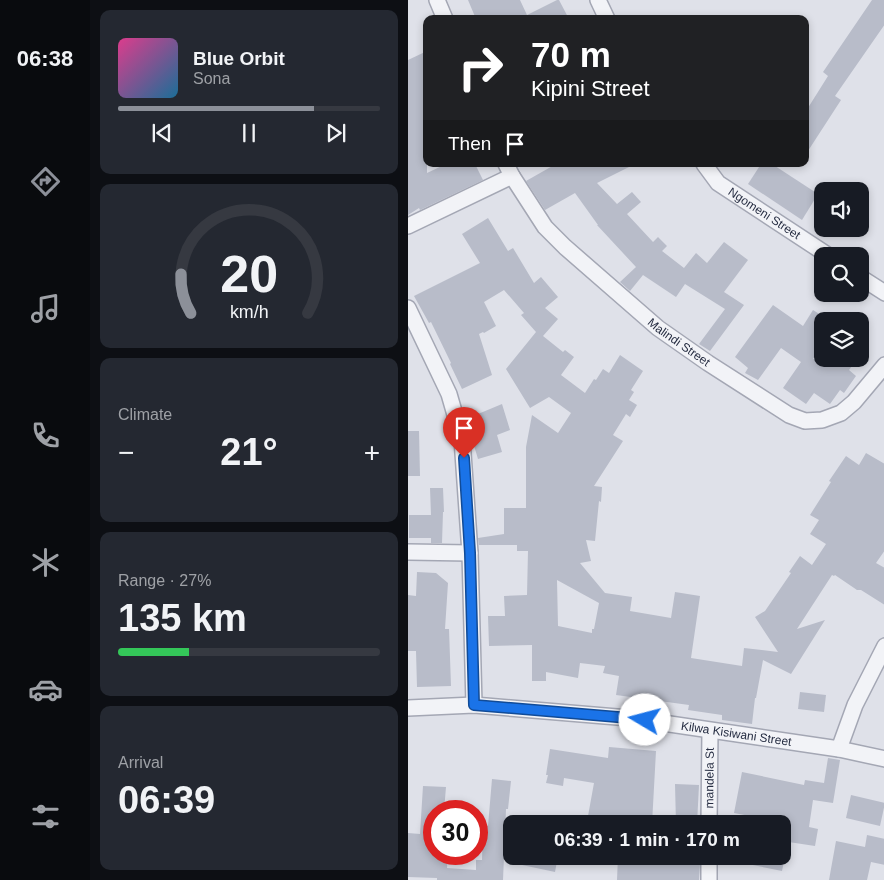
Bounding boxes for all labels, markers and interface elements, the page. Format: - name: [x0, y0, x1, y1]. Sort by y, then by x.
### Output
- icon: right: [448, 35, 513, 100]
- text: 70 m: [531, 35, 611, 74]
- text: 06:38: [17, 46, 73, 71]
- text: Blue Orbit: [193, 48, 285, 69]
- text: Sona: [193, 70, 230, 87]
- text: Kipini Street: [531, 76, 650, 101]
- icon: previous: [148, 119, 176, 147]
- icon: pause: [235, 119, 263, 147]
- icon: next: [322, 119, 350, 147]
- icon: arrive: [501, 130, 529, 158]
- text: Then: [448, 133, 491, 154]
- icon: directions: [28, 164, 63, 199]
- map controls: [814, 182, 869, 367]
- button: sound: [814, 182, 869, 237]
- street label: Ngomeni Street: [726, 185, 804, 243]
- text: 20: [220, 245, 278, 303]
- button: search: [814, 247, 869, 302]
- icon: music: [28, 291, 63, 326]
- text: km/h: [230, 302, 268, 322]
- button: layers: [814, 312, 869, 367]
- street label: Malindi Street: [645, 315, 713, 370]
- text: Climate: [118, 406, 172, 423]
- pin: [443, 407, 485, 458]
- icon: arrive: [450, 414, 478, 442]
- icon: phone: [28, 418, 63, 453]
- text: 21°: [220, 431, 278, 473]
- text: −: [118, 437, 134, 468]
- text: +: [364, 437, 380, 468]
- icon: climate: [28, 545, 63, 580]
- text: Range · 27%: [118, 572, 211, 589]
- text: 135 km: [118, 597, 247, 639]
- icon: car: [28, 672, 63, 707]
- position arrow: [618, 693, 670, 745]
- street label: Kilwa Kisiwani Street: [680, 719, 793, 749]
- street label: mandela St: [702, 747, 717, 808]
- text: Arrival: [118, 754, 163, 771]
- text: 06:39: [118, 779, 215, 821]
- icon: filters: [28, 799, 63, 834]
- speed limit sign: 30: [423, 800, 488, 865]
- text: 06:39 · 1 min · 170 m: [554, 829, 740, 850]

